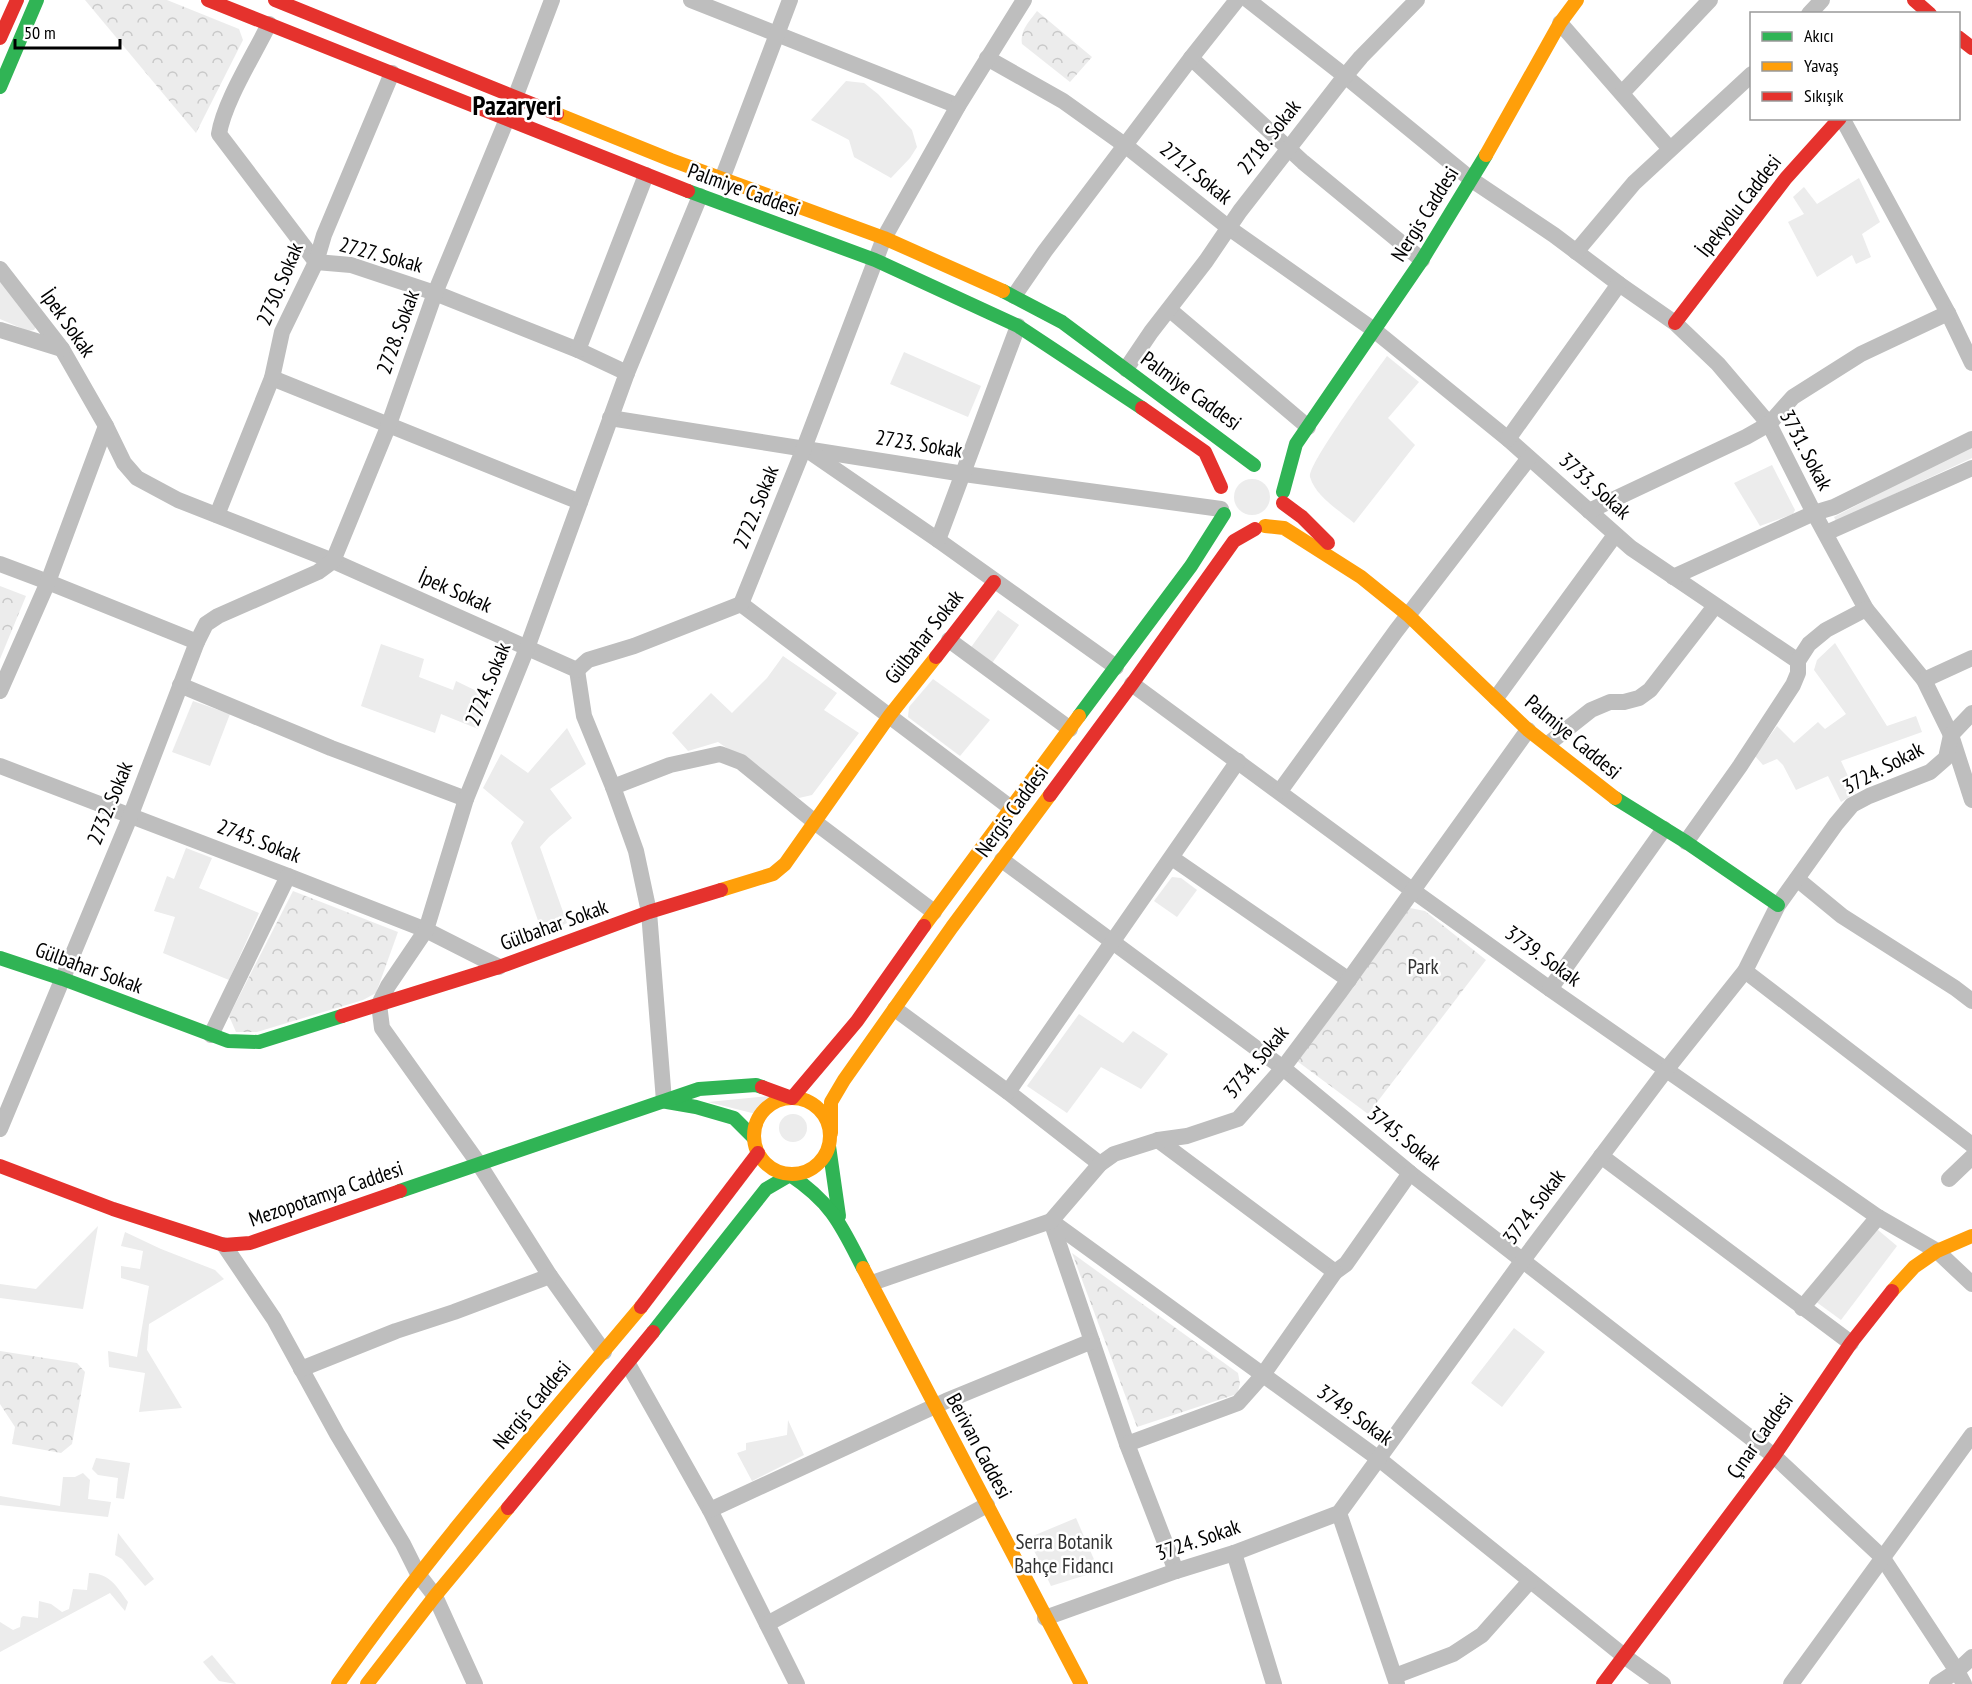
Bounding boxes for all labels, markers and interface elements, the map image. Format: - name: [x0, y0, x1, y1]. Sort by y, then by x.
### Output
- scale bar: [15, 12, 120, 50]
- legend: [1750, 12, 1960, 120]
- text: 50 m: [24, 21, 56, 44]
- text: Akıcı: [1804, 24, 1834, 47]
- text: Yavaş: [1804, 54, 1839, 77]
- text: Sıkışık: [1804, 84, 1843, 107]
- district label: Pazaryeri: [473, 88, 561, 122]
- street label: 2718. Sokak: [1231, 94, 1306, 179]
- street label: 2717. Sokak: [1155, 135, 1238, 210]
- street label: İpekyolu Caddesi: [1690, 149, 1787, 262]
- street label: Palmiye Caddesi: [684, 157, 804, 222]
- street label: Nergis Caddesi: [1385, 161, 1464, 266]
- street label: 2727. Sokak: [336, 230, 426, 279]
- street label: 2730. Sokak: [250, 238, 309, 329]
- street label: İpek Sokak: [35, 283, 102, 362]
- street label: 2728. Sokak: [370, 286, 425, 377]
- street label: Palmiye Caddesi: [1136, 345, 1247, 436]
- street label: 3731. Sokak: [1774, 405, 1839, 495]
- street label: 2723. Sokak: [874, 423, 964, 464]
- street label: 3733. Sokak: [1554, 446, 1637, 525]
- street label: 2722. Sokak: [727, 461, 784, 552]
- street label: İpek Sokak: [414, 562, 496, 619]
- street label: Gülbahar Sokak: [878, 584, 969, 689]
- street label: 2724. Sokak: [459, 638, 516, 729]
- street label: Palmiye Caddesi: [1520, 688, 1627, 785]
- street label: 3724. Sokak: [1838, 735, 1928, 800]
- street label: 2732. Sokak: [81, 757, 138, 848]
- street label: Nergis Caddesi: [969, 759, 1054, 862]
- street label: 2745. Sokak: [214, 812, 305, 869]
- street label: Gülbahar Sokak: [496, 893, 611, 956]
- street label: 3739. Sokak: [1500, 919, 1587, 992]
- street label: Gülbahar Sokak: [32, 936, 147, 999]
- park label: Park: [1407, 953, 1439, 980]
- street label: 3734. Sokak: [1217, 1020, 1294, 1104]
- street label: 3745. Sokak: [1362, 1100, 1447, 1176]
- street label: Mezopotamya Caddesi: [245, 1155, 407, 1233]
- street label: 3724. Sokak: [1497, 1164, 1571, 1250]
- street label: Nergis Caddesi: [487, 1355, 576, 1454]
- street label: 3749. Sokak: [1312, 1378, 1399, 1451]
- street label: Berivan Caddesi: [940, 1388, 1018, 1503]
- street label: Çınar Caddesi: [1720, 1388, 1799, 1484]
- street label: 3724. Sokak: [1152, 1513, 1244, 1567]
- park label: Serra Botanik Bahçe Fidancı: [1014, 1528, 1114, 1579]

